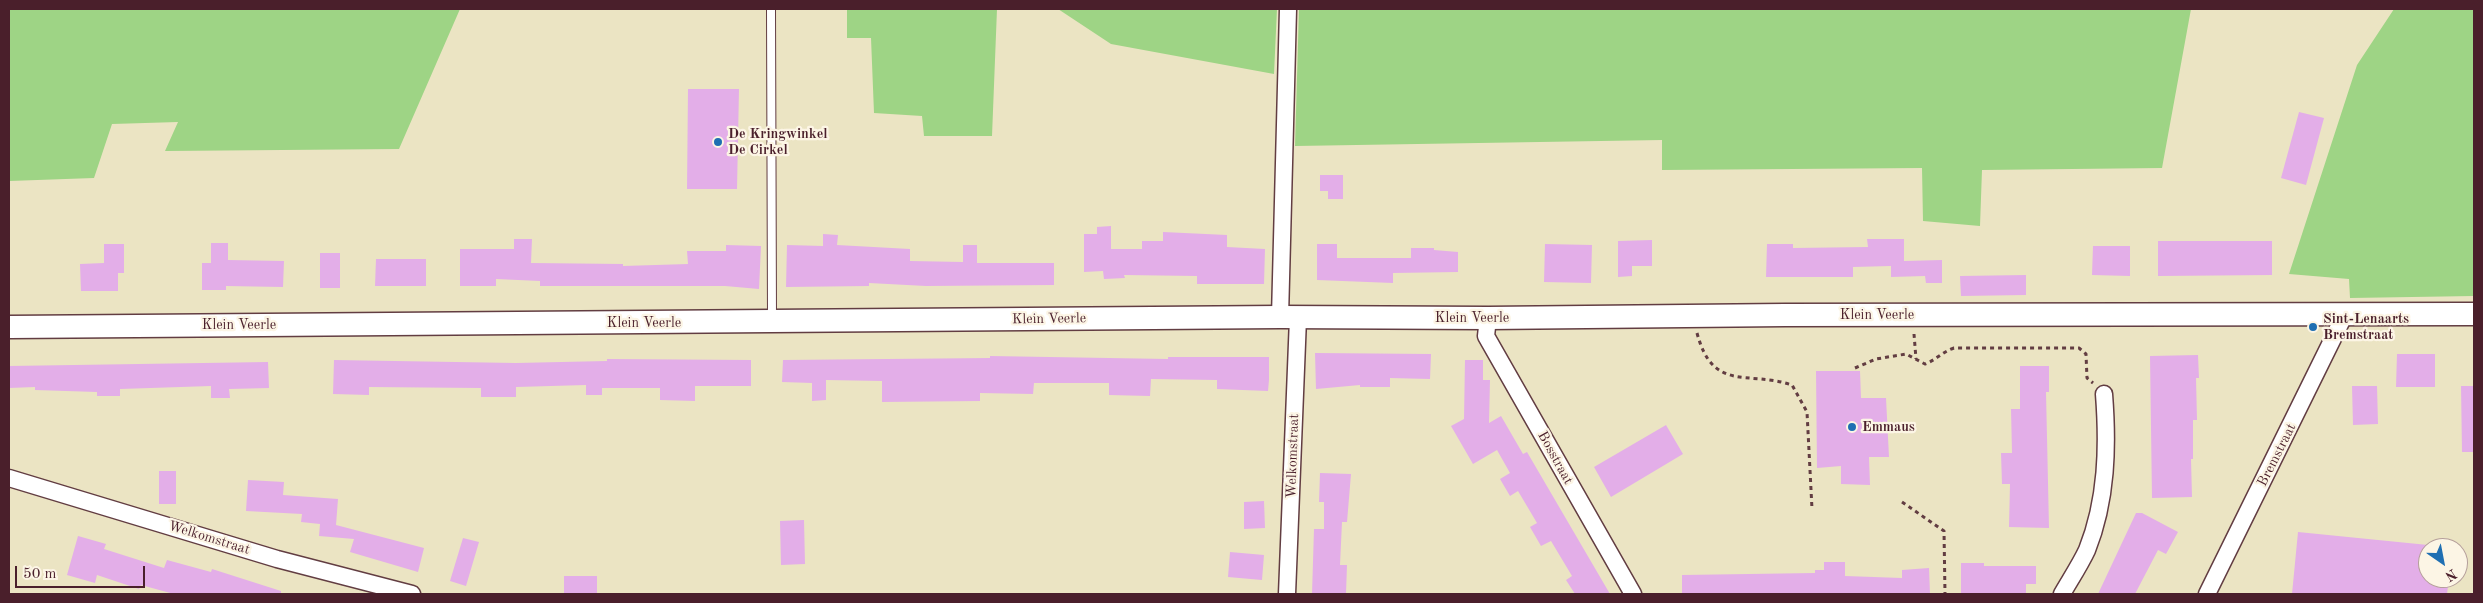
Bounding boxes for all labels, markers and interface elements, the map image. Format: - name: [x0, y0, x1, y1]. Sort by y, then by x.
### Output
- place label: De Kringwinkel De Cirkel: [728, 126, 828, 158]
- marker: De Kringwinkel De Cirkel: [712, 136, 724, 148]
- street label: Klein Veerle: [1840, 307, 1914, 323]
- street label: Klein Veerle: [1012, 310, 1086, 328]
- street label: Klein Veerle: [1435, 310, 1509, 326]
- place label: Sint-Lenaarts Bremstraat: [2323, 311, 2409, 344]
- street label: Klein Veerle: [607, 315, 681, 331]
- street label: Klein Veerle: [202, 317, 276, 333]
- marker: Sint-Lenaarts Bremstraat: [2307, 321, 2319, 333]
- street label: Welkomstraat: [1283, 413, 1303, 499]
- place label: Emmaus: [1862, 419, 1915, 435]
- marker: Emmaus: [1846, 421, 1858, 433]
- street label: Bremstraat: [2254, 421, 2300, 489]
- street label: Bosstraat: [1534, 429, 1576, 487]
- street label: Welkomstraat: [166, 518, 252, 558]
- north arrow: [2418, 538, 2468, 588]
- scale bar: [18, 556, 148, 588]
- text: N: [2442, 566, 2459, 584]
- text: 50 m: [23, 567, 57, 582]

